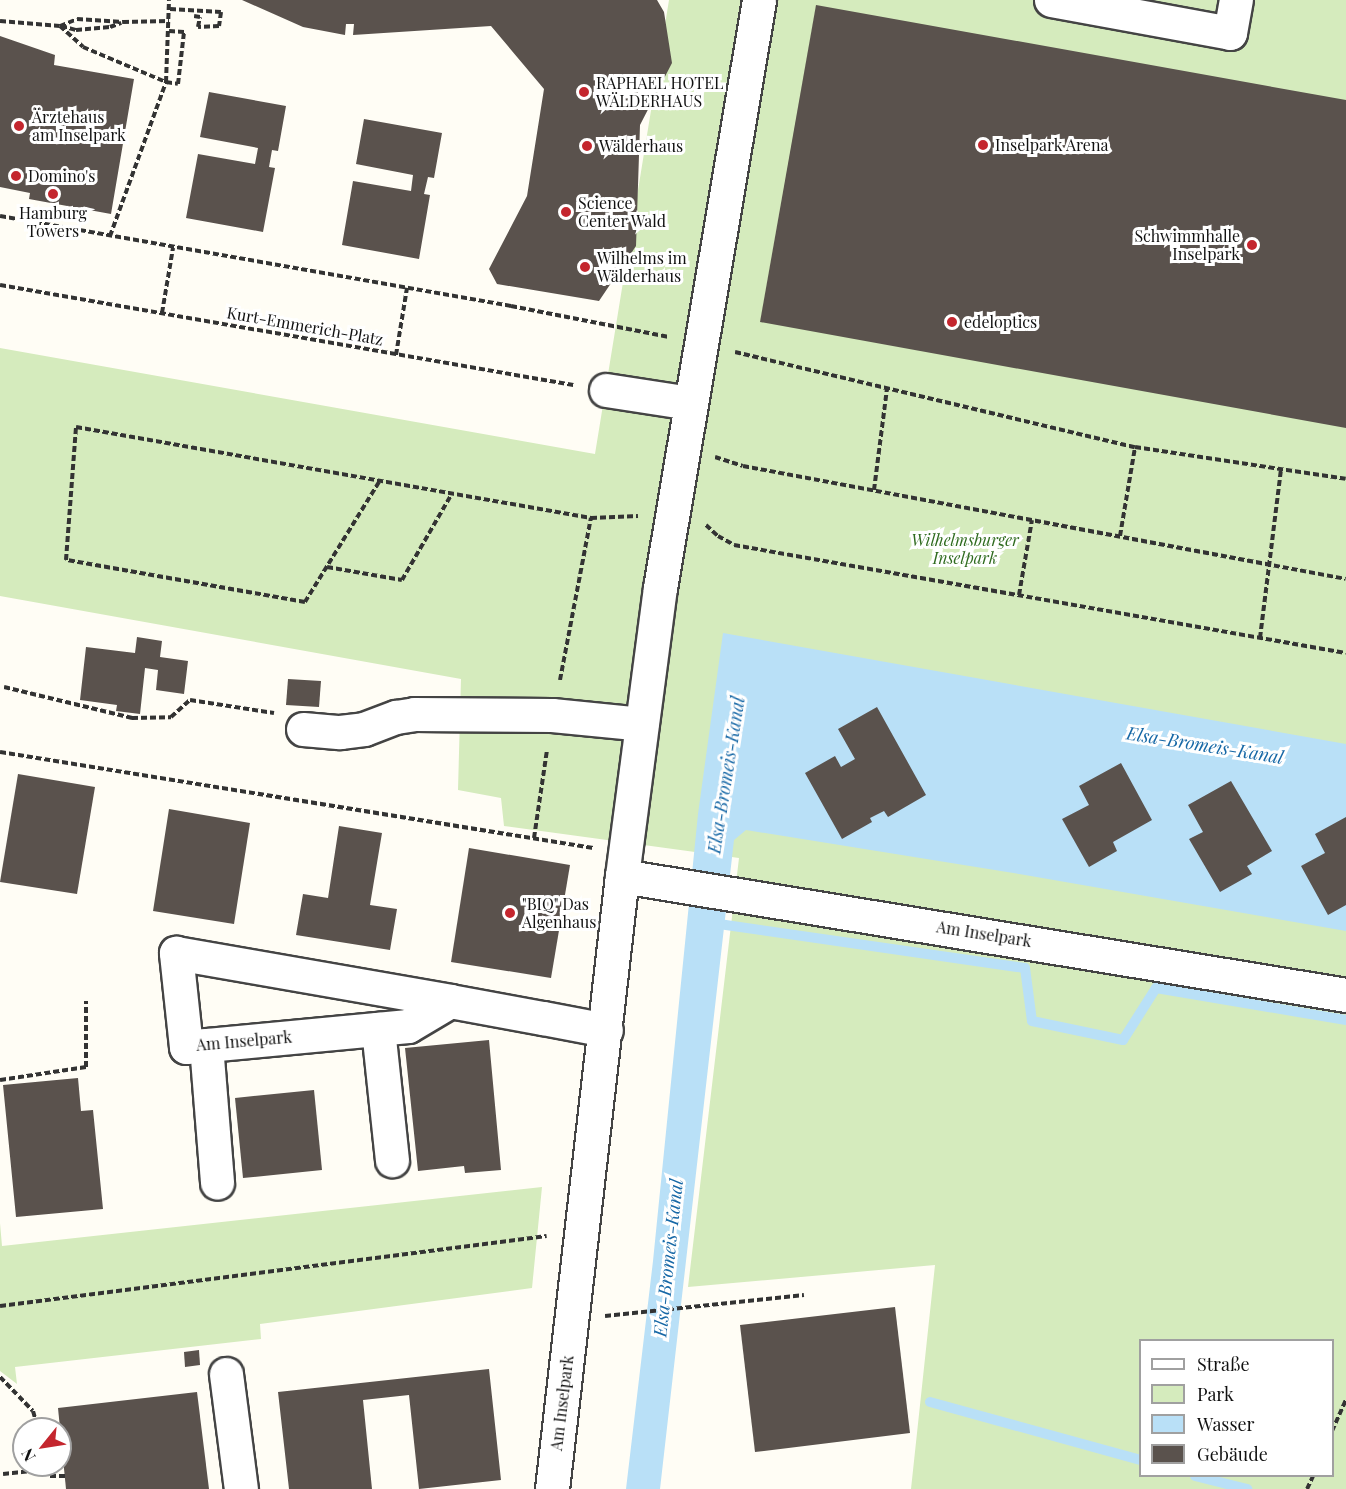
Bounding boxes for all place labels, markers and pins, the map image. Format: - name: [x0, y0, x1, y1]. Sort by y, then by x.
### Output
- place label: RAPHAEL HOTEL WÄLDERHAUS: [596, 73, 723, 111]
- marker: RAPHAEL HOTEL WÄLDERHAUS: [577, 85, 591, 99]
- place label: Ärztehaus am Inselpark: [32, 107, 126, 145]
- marker: Ärztehaus am Inselpark: [10, 117, 28, 135]
- place label: Inselpark Arena: [995, 135, 1109, 155]
- place label: Wälderhaus: [599, 136, 683, 156]
- marker: Inselpark Arena: [976, 138, 990, 152]
- marker: Wälderhaus: [580, 139, 594, 153]
- place label: Domino's: [28, 166, 95, 186]
- marker: Domino's: [9, 169, 23, 183]
- marker: Hamburg Towers: [46, 187, 60, 201]
- place label: Science Center Wald: [578, 193, 667, 231]
- place label: Hamburg Towers: [19, 203, 87, 241]
- marker: Science Center Wald: [559, 205, 573, 219]
- place label: Schwimmhalle Inselpark: [1134, 226, 1240, 264]
- marker: Schwimmhalle Inselpark: [1245, 238, 1259, 252]
- place label: Wilhelms im Wälderhaus: [597, 248, 687, 286]
- marker: Wilhelms im Wälderhaus: [578, 260, 592, 274]
- place label: edeloptics: [964, 312, 1037, 332]
- marker: edeloptics: [945, 315, 959, 329]
- place label: "BIQ" Das Algenhaus: [522, 894, 596, 932]
- marker: "BIQ" Das Algenhaus: [503, 906, 517, 920]

